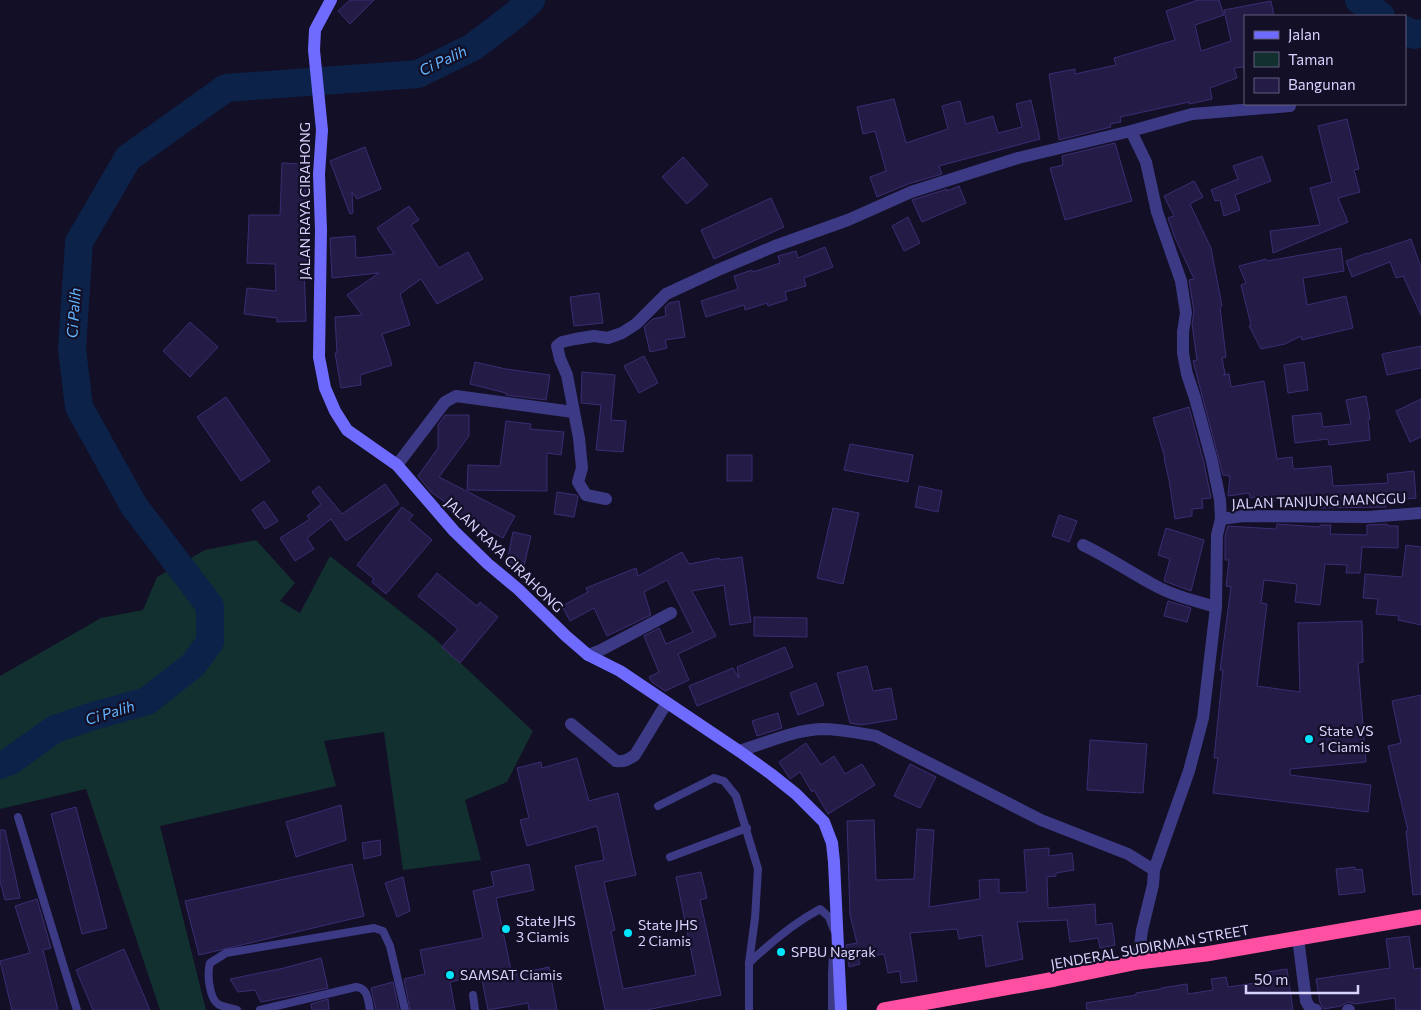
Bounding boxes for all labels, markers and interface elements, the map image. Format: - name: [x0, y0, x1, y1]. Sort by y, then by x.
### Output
- legend: [1244, 15, 1406, 105]
- text: Jalan: [1288, 25, 1320, 43]
- water label: Ci Palih: [416, 41, 469, 79]
- text: Taman: [1288, 50, 1334, 68]
- text: Bangunan: [1288, 75, 1356, 93]
- street label: JALAN RAYA CIRAHONG: [296, 122, 313, 280]
- water label: Ci Palih: [62, 287, 84, 339]
- street label: JALAN TANJUNG MANGGU: [1231, 489, 1407, 512]
- street label: JALAN RAYA CIRAHONG: [442, 494, 567, 616]
- water label: Ci Palih: [83, 696, 137, 728]
- place label: State VS 1 Ciamis: [1319, 722, 1373, 755]
- marker: State VS 1 Ciamis: [1303, 733, 1315, 745]
- place label: State JHS 3 Ciamis: [516, 912, 576, 945]
- place label: State JHS 2 Ciamis: [638, 916, 698, 949]
- street label: JENDERAL SUDIRMAN STREET: [1049, 921, 1251, 972]
- marker: State JHS 3 Ciamis: [500, 923, 512, 935]
- marker: State JHS 2 Ciamis: [622, 927, 634, 939]
- place label: SPBU Nagrak: [791, 943, 876, 960]
- marker: SPBU Nagrak: [775, 946, 787, 958]
- scale bar: [1246, 962, 1358, 994]
- place label: SAMSAT Ciamis: [460, 966, 562, 983]
- marker: SAMSAT Ciamis: [444, 969, 456, 981]
- text: 50 m: [1254, 970, 1288, 988]

